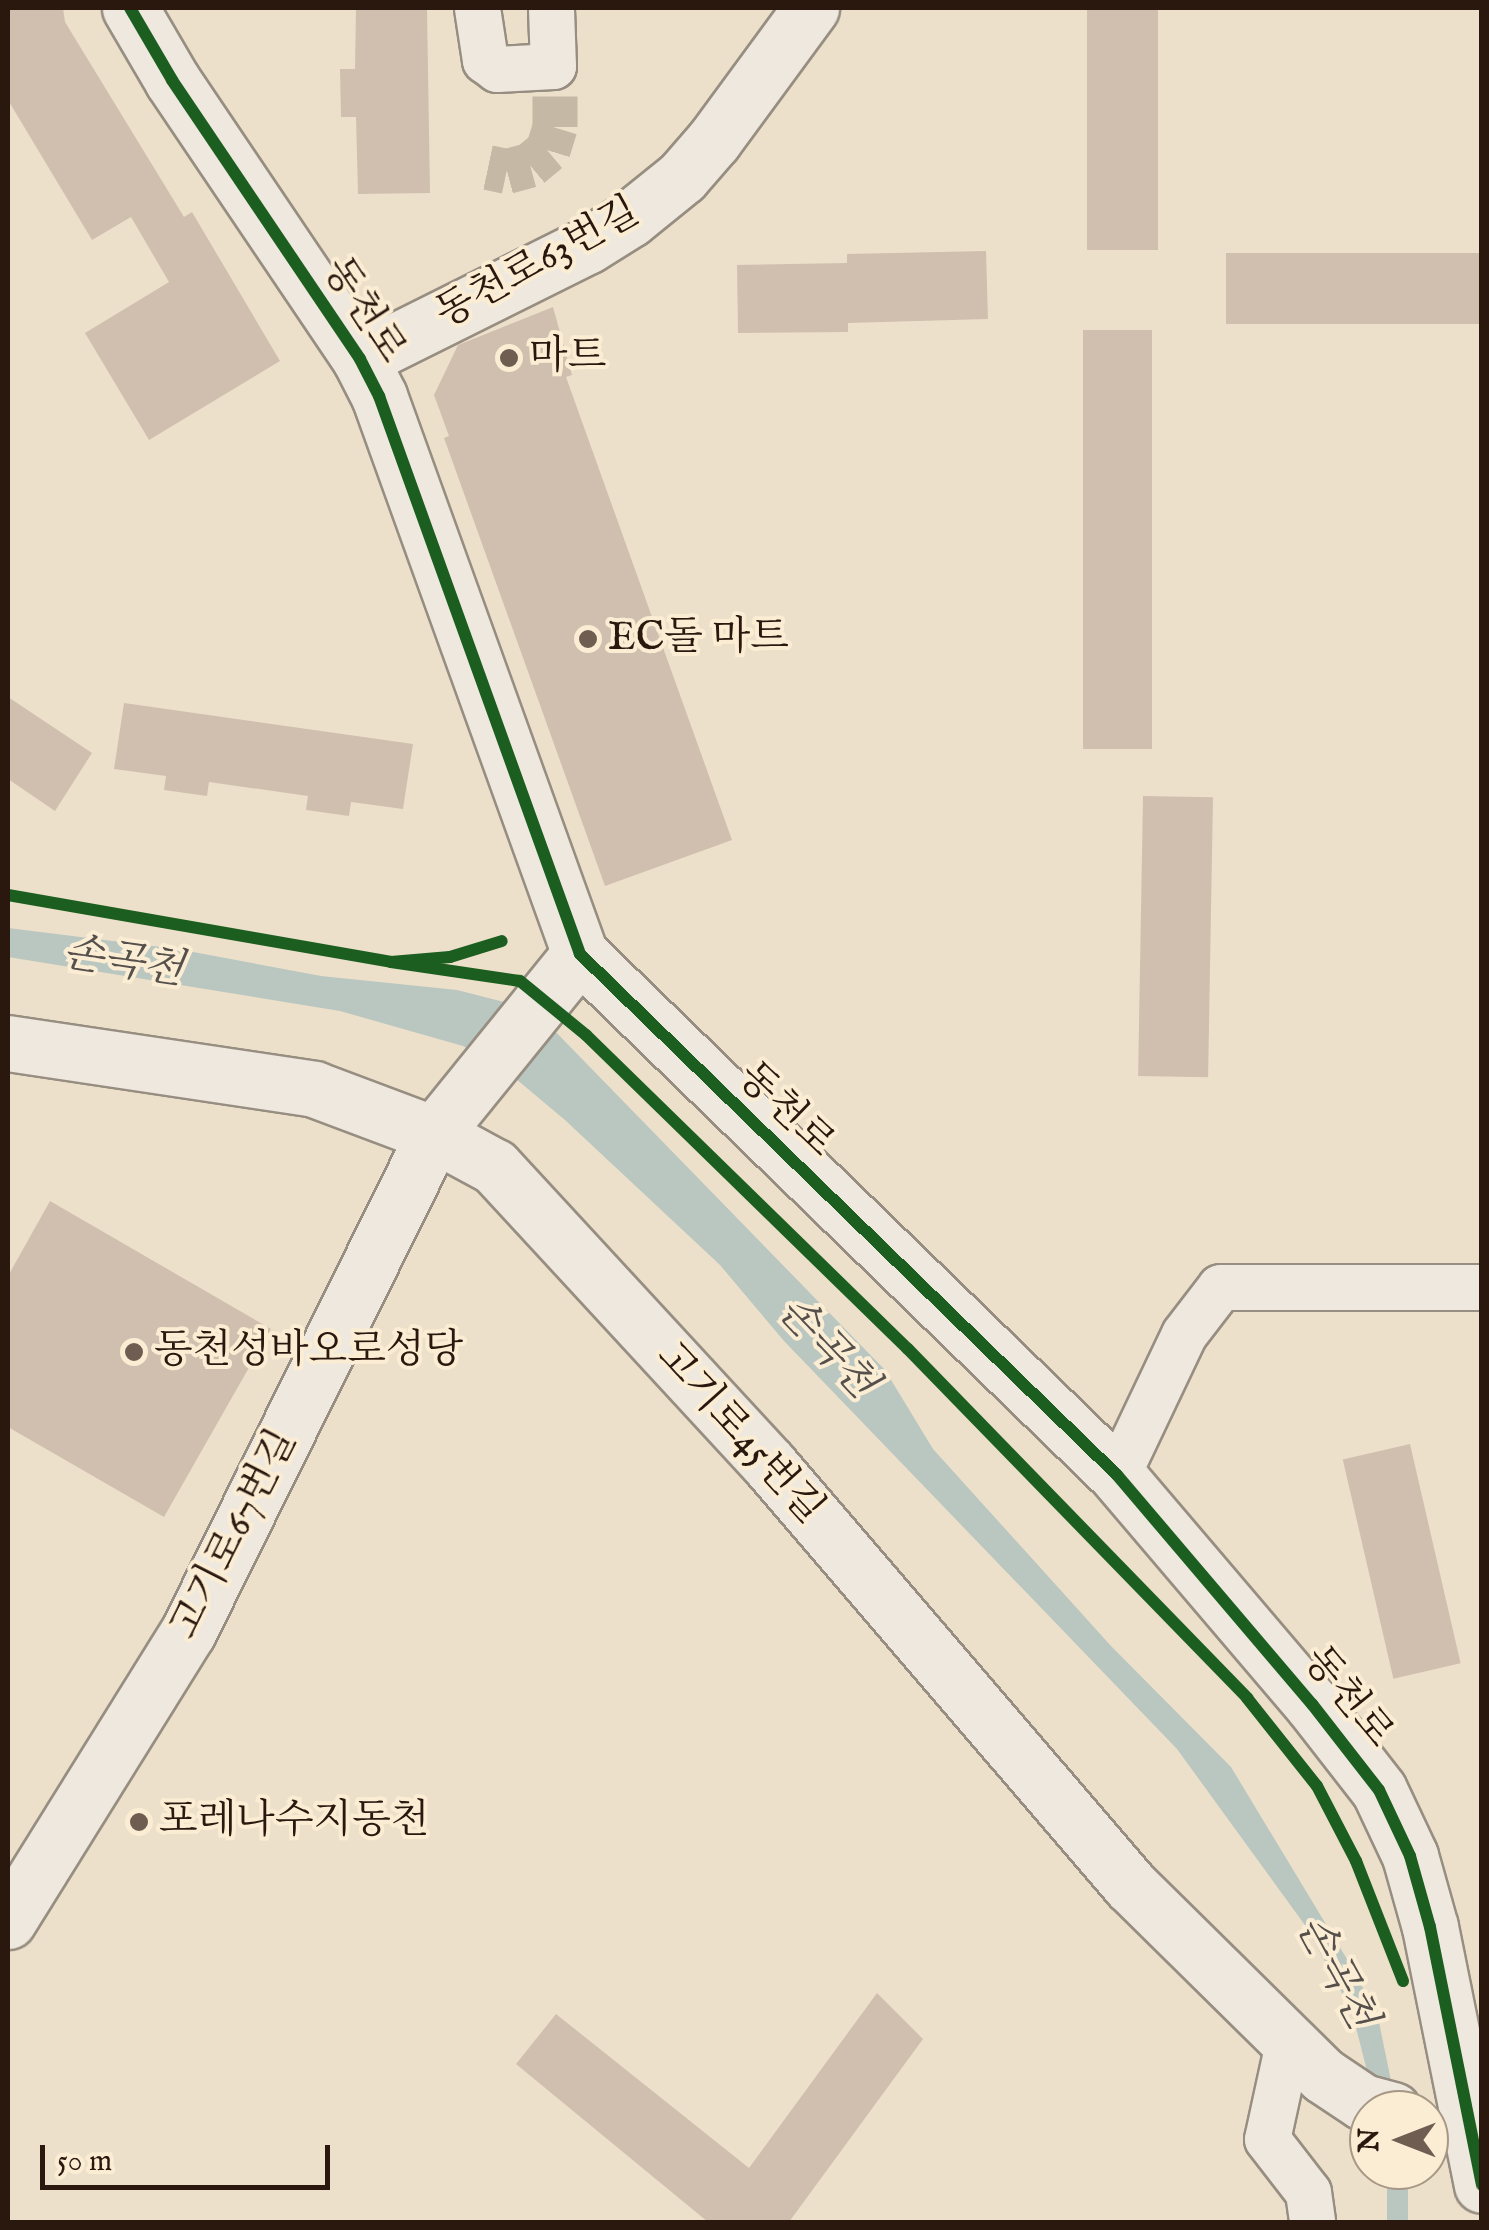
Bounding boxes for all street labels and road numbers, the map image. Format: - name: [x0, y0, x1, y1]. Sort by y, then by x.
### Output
- street label: 동천로63번길: [428, 188, 648, 340]
- street label: 동천로: [311, 249, 415, 373]
- street label: 동천로: [727, 1053, 843, 1169]
- street label: 고기로45번길: [645, 1334, 833, 1534]
- street label: 고기로67번길: [162, 1422, 308, 1648]
- street label: 동천로: [1292, 1638, 1402, 1758]

